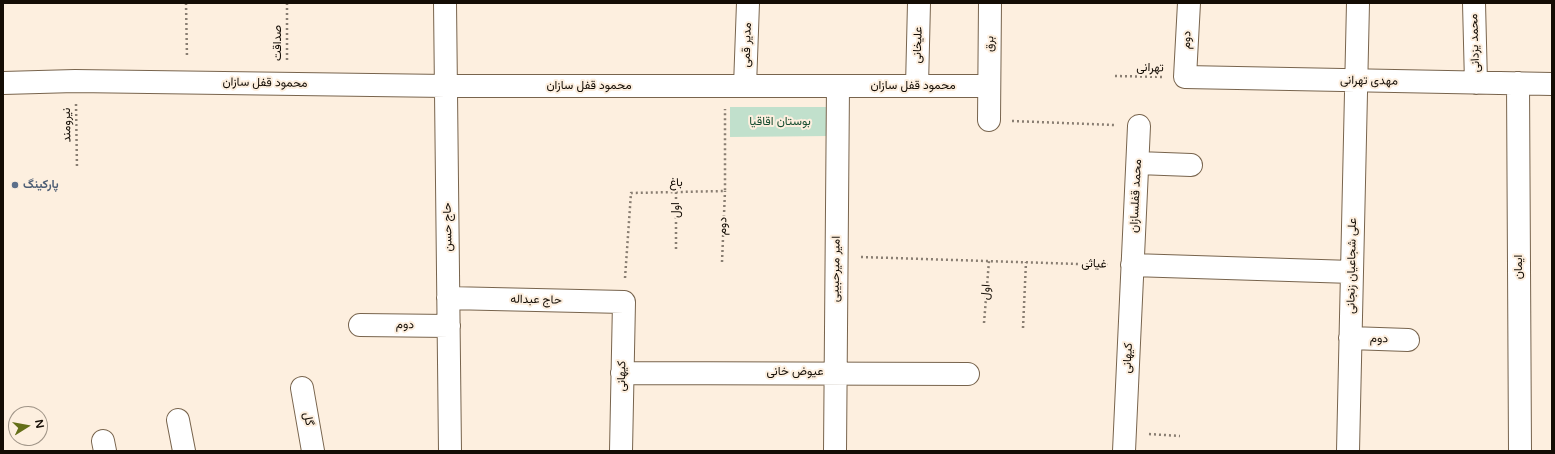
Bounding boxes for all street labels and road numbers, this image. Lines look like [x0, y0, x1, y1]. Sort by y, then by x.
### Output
street label: محمد یزدانی [1467, 13, 1483, 73]
street label: مدیر قمی [739, 22, 755, 68]
street label: صداقت [271, 25, 285, 61]
street label: علیخانی [910, 26, 926, 64]
street label: دوم [1179, 31, 1195, 49]
street label: برق [983, 36, 997, 52]
street label: تهرانی [1136, 61, 1164, 75]
street label: مهدی تهرانی [1340, 73, 1398, 89]
street label: محمود قفل سازان [222, 75, 308, 91]
street label: محمود قفل سازان [546, 79, 632, 93]
street label: محمود قفل سازان [870, 79, 956, 93]
street label: نیرومند [59, 107, 75, 143]
street label: محمد قفلسازان [1127, 159, 1145, 233]
street label: باغ [669, 176, 683, 190]
street label: حاج حسن [440, 202, 456, 252]
street label: اول [669, 202, 683, 218]
street label: دوم [715, 217, 731, 235]
street label: علی شجاعیان زنجانی [1344, 218, 1360, 314]
street label: امیر میرحبیبی [828, 236, 844, 302]
street label: ایمان [1512, 255, 1526, 279]
street label: غیاثی [1081, 256, 1107, 272]
street label: اول [978, 284, 994, 300]
street label: حاج عبداله [510, 292, 562, 308]
street label: دوم [396, 318, 414, 332]
street label: دوم [1370, 331, 1388, 347]
street label: کیهانی [1120, 342, 1136, 374]
street label: کیهانی [615, 361, 629, 391]
street label: عیوض خانی [766, 365, 824, 379]
street label: گل [300, 411, 316, 427]

